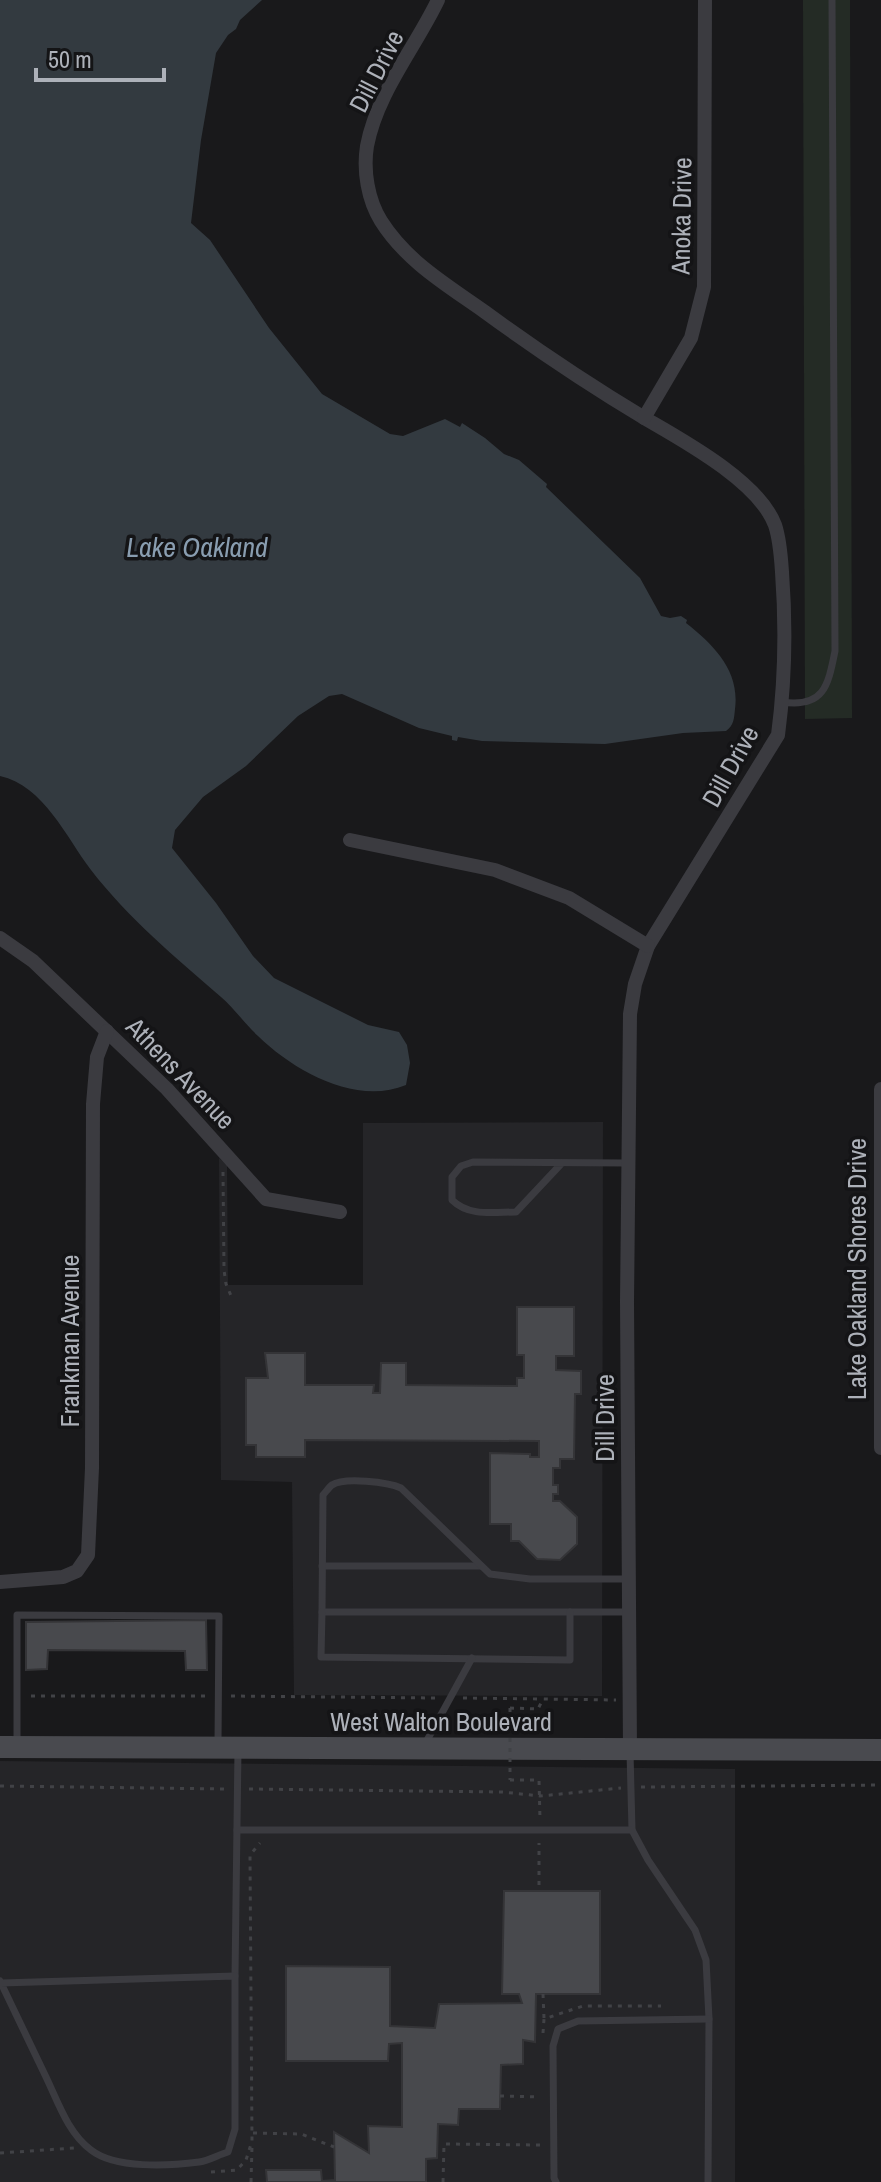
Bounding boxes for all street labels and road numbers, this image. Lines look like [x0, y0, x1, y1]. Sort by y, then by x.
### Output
street label: Dill Drive [341, 24, 411, 118]
street label: Anoka Drive [662, 157, 700, 276]
street label: Dill Drive [693, 719, 767, 813]
street label: Athens Avenue [118, 1009, 243, 1137]
street label: Lake Oakland Shores Drive [839, 1138, 874, 1400]
street label: Frankman Avenue [52, 1255, 87, 1427]
street label: Dill Drive [587, 1374, 622, 1462]
street label: West Walton Boulevard [330, 1704, 552, 1739]

